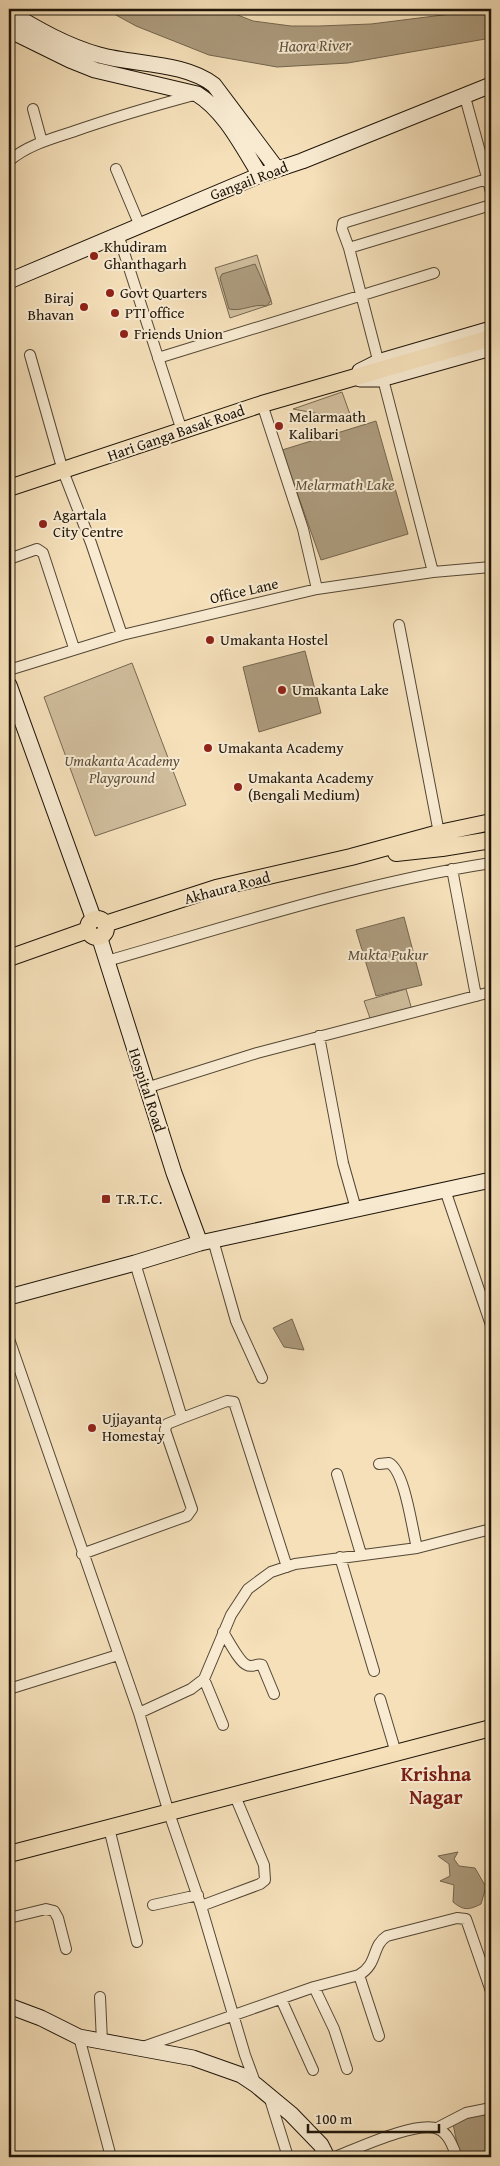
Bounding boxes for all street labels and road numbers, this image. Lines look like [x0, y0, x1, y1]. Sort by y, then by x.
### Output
street label: Gangail Road [207, 156, 291, 205]
street label: Hari Ganga Basak Road [104, 399, 247, 466]
street label: Office Lane [208, 572, 280, 609]
street label: Akhaura Road [182, 866, 272, 909]
street label: Hospital Road [124, 1045, 171, 1135]

